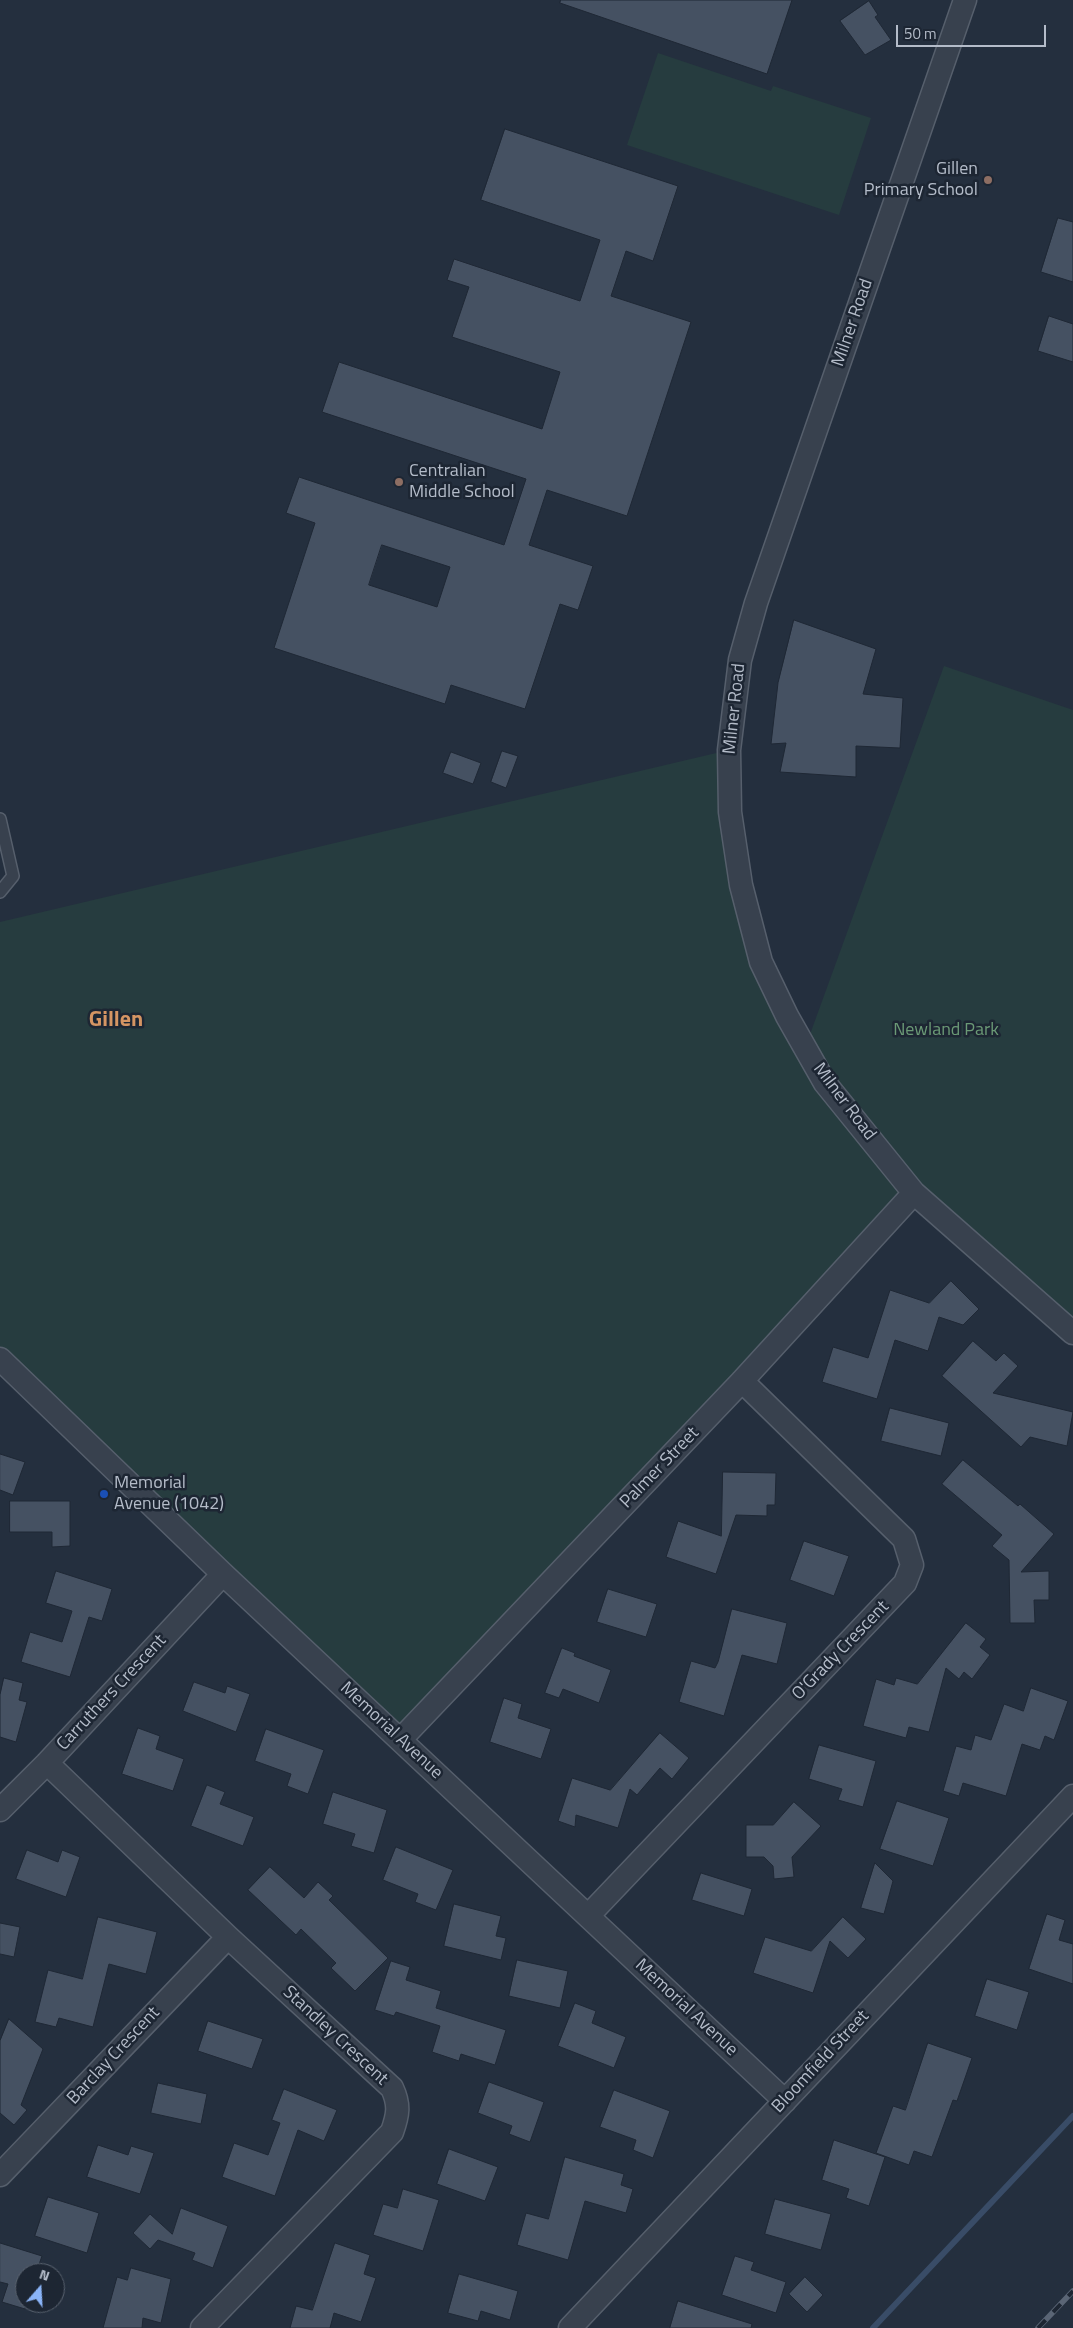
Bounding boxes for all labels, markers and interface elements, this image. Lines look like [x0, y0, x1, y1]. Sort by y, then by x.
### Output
scale bar [898, 15, 1048, 47]
text: 50 m [904, 22, 937, 45]
place label: Gillen Primary School [864, 159, 978, 202]
marker: Gillen Primary School [982, 174, 994, 186]
street label: Milner Road [828, 276, 878, 370]
place label: Centralian Middle School [409, 461, 515, 504]
marker: Centralian Middle School [393, 476, 405, 488]
street label: Milner Road [719, 663, 751, 755]
district label: Gillen [89, 1008, 143, 1034]
park label: Newland Park [893, 1020, 999, 1042]
street label: Milner Road [808, 1059, 880, 1145]
street label: Palmer Street [616, 1423, 704, 1513]
place label: Memorial Avenue (1042) [114, 1473, 224, 1516]
marker: Memorial Avenue (1042) [98, 1488, 110, 1500]
street label: O'Grady Crescent [788, 1597, 894, 1705]
street label: Carruthers Crescent [53, 1631, 171, 1755]
street label: Memorial Avenue [335, 1678, 447, 1784]
street label: Memorial Avenue [630, 1955, 742, 2061]
street label: Standley Crescent [278, 1982, 392, 2090]
street label: Barclay Crescent [63, 2003, 165, 2109]
street label: Bloomfield Street [768, 2006, 874, 2118]
north arrow [15, 2263, 65, 2313]
text: N [37, 2263, 53, 2286]

